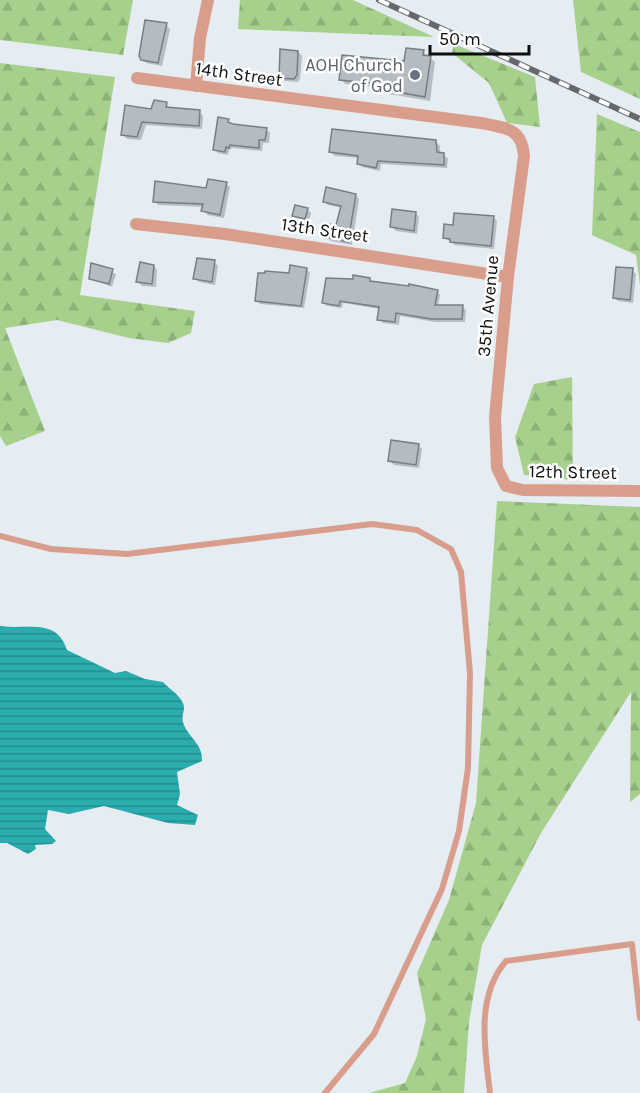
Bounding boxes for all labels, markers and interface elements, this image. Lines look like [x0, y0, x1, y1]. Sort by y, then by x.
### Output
scale bar [430, 18, 529, 56]
text: 50 m [439, 28, 481, 50]
place label: AOH Church of God [305, 54, 403, 97]
street label: 14th Street [194, 57, 284, 91]
marker: AOH Church of God [408, 68, 422, 82]
street label: 13th Street [280, 213, 370, 247]
street label: 35th Avenue [473, 254, 503, 358]
street label: 12th Street [529, 460, 617, 484]

